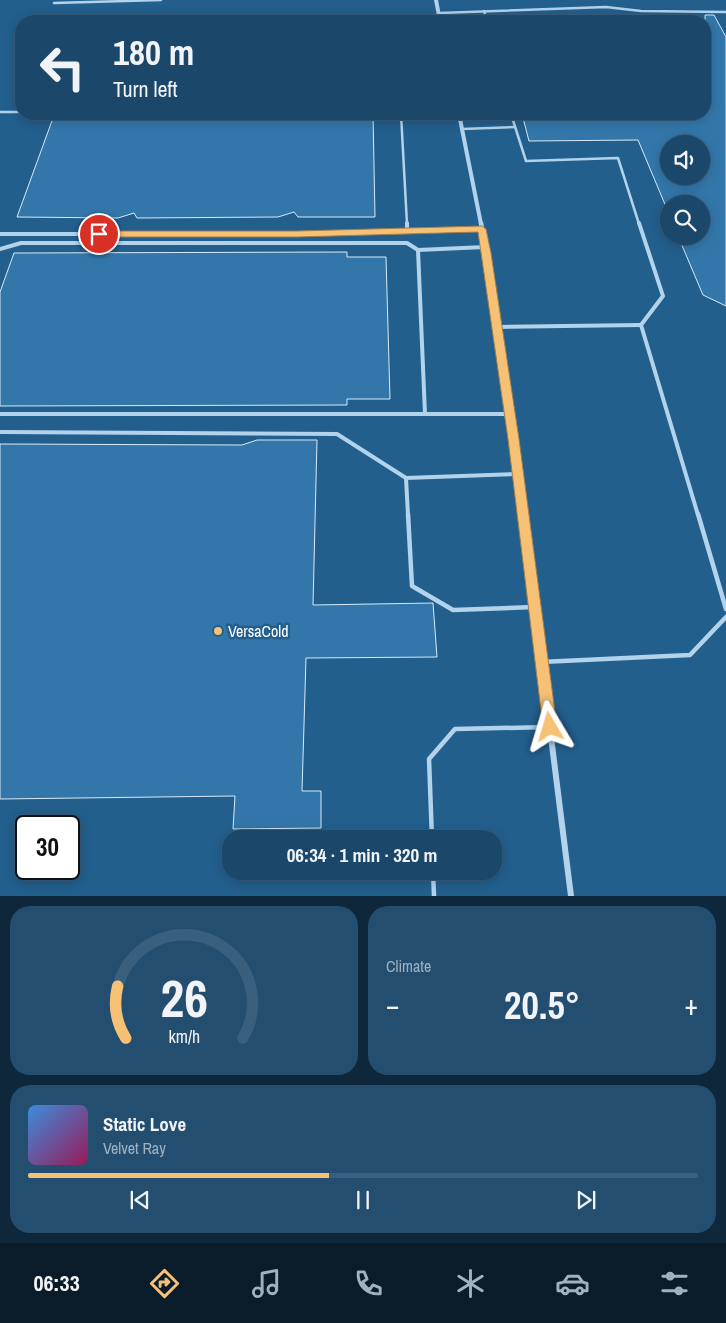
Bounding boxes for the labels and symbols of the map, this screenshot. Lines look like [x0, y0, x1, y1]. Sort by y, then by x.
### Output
pin [78, 213, 120, 255]
place label: VersaCold [228, 620, 289, 642]
marker: VersaCold [212, 625, 224, 637]
position arrow [523, 700, 575, 752]
speed limit sign: 30 [15, 815, 80, 880]

